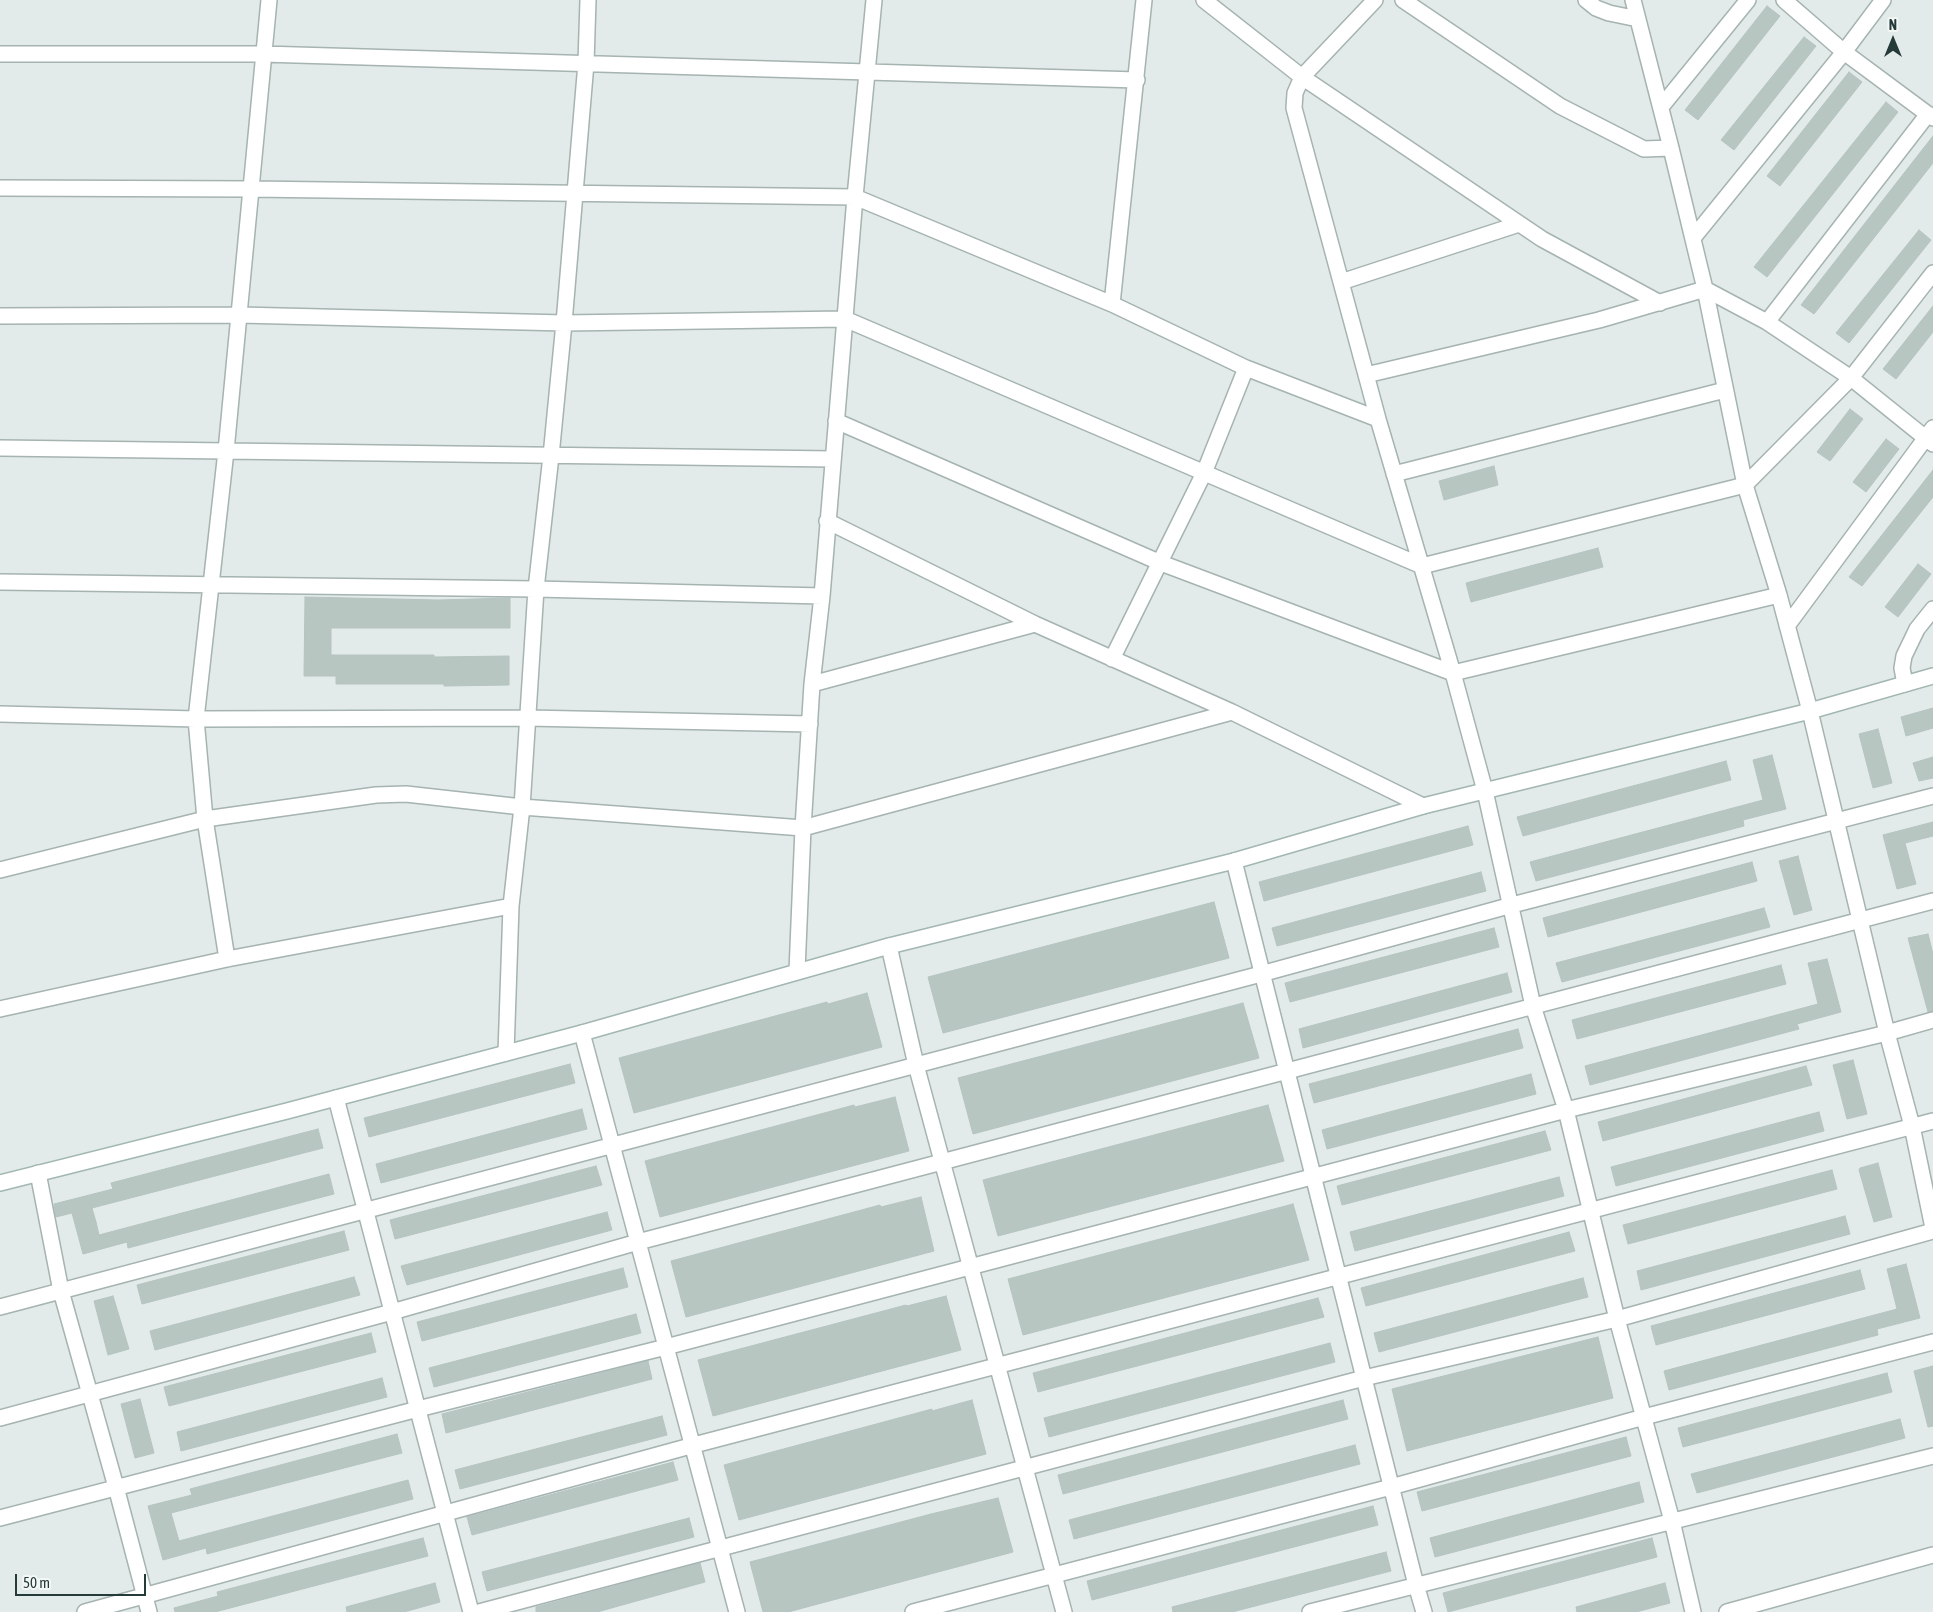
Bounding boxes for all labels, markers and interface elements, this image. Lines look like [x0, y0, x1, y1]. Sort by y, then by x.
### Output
north arrow [1868, 15, 1918, 65]
text: N [1889, 17, 1897, 33]
scale bar [18, 1564, 149, 1596]
text: 50 m [23, 1574, 50, 1591]

